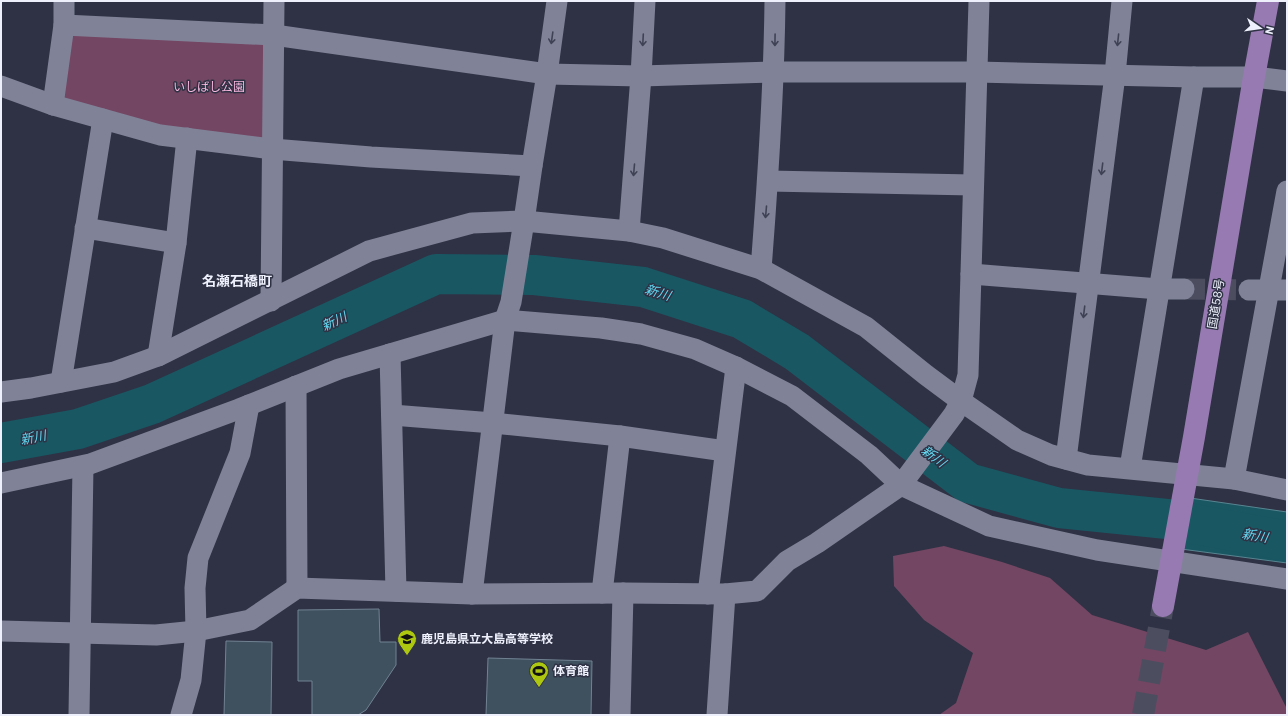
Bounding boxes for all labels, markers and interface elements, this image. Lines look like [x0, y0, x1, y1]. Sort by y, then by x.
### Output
north arrow [1240, 8, 1280, 48]
text: N [1262, 25, 1277, 36]
one-way arrow [548, 31, 556, 44]
one-way arrow [640, 33, 647, 46]
one-way arrow [771, 33, 778, 46]
one-way arrow [1114, 33, 1122, 46]
park label: いしばし公園 [173, 79, 245, 94]
one-way arrow [1099, 162, 1106, 175]
one-way arrow [631, 163, 638, 176]
one-way arrow [762, 205, 769, 218]
district label: 名瀬石橋町 [202, 272, 272, 290]
street label: 国道58号 [1204, 278, 1227, 330]
water label: 新川 [643, 281, 675, 305]
one-way arrow [1080, 305, 1088, 318]
water label: 新川 [319, 307, 351, 335]
water label: 新川 [19, 426, 49, 448]
water label: 新川 [918, 442, 951, 472]
water label: 新川 [1241, 525, 1271, 546]
school or university icon: 鹿児島県立大島高等学校 [396, 628, 418, 656]
place label: 鹿児島県立大島高等学校 [421, 631, 553, 646]
sports icon: 体育館 [528, 660, 550, 688]
place label: 体育館 [553, 663, 589, 678]

